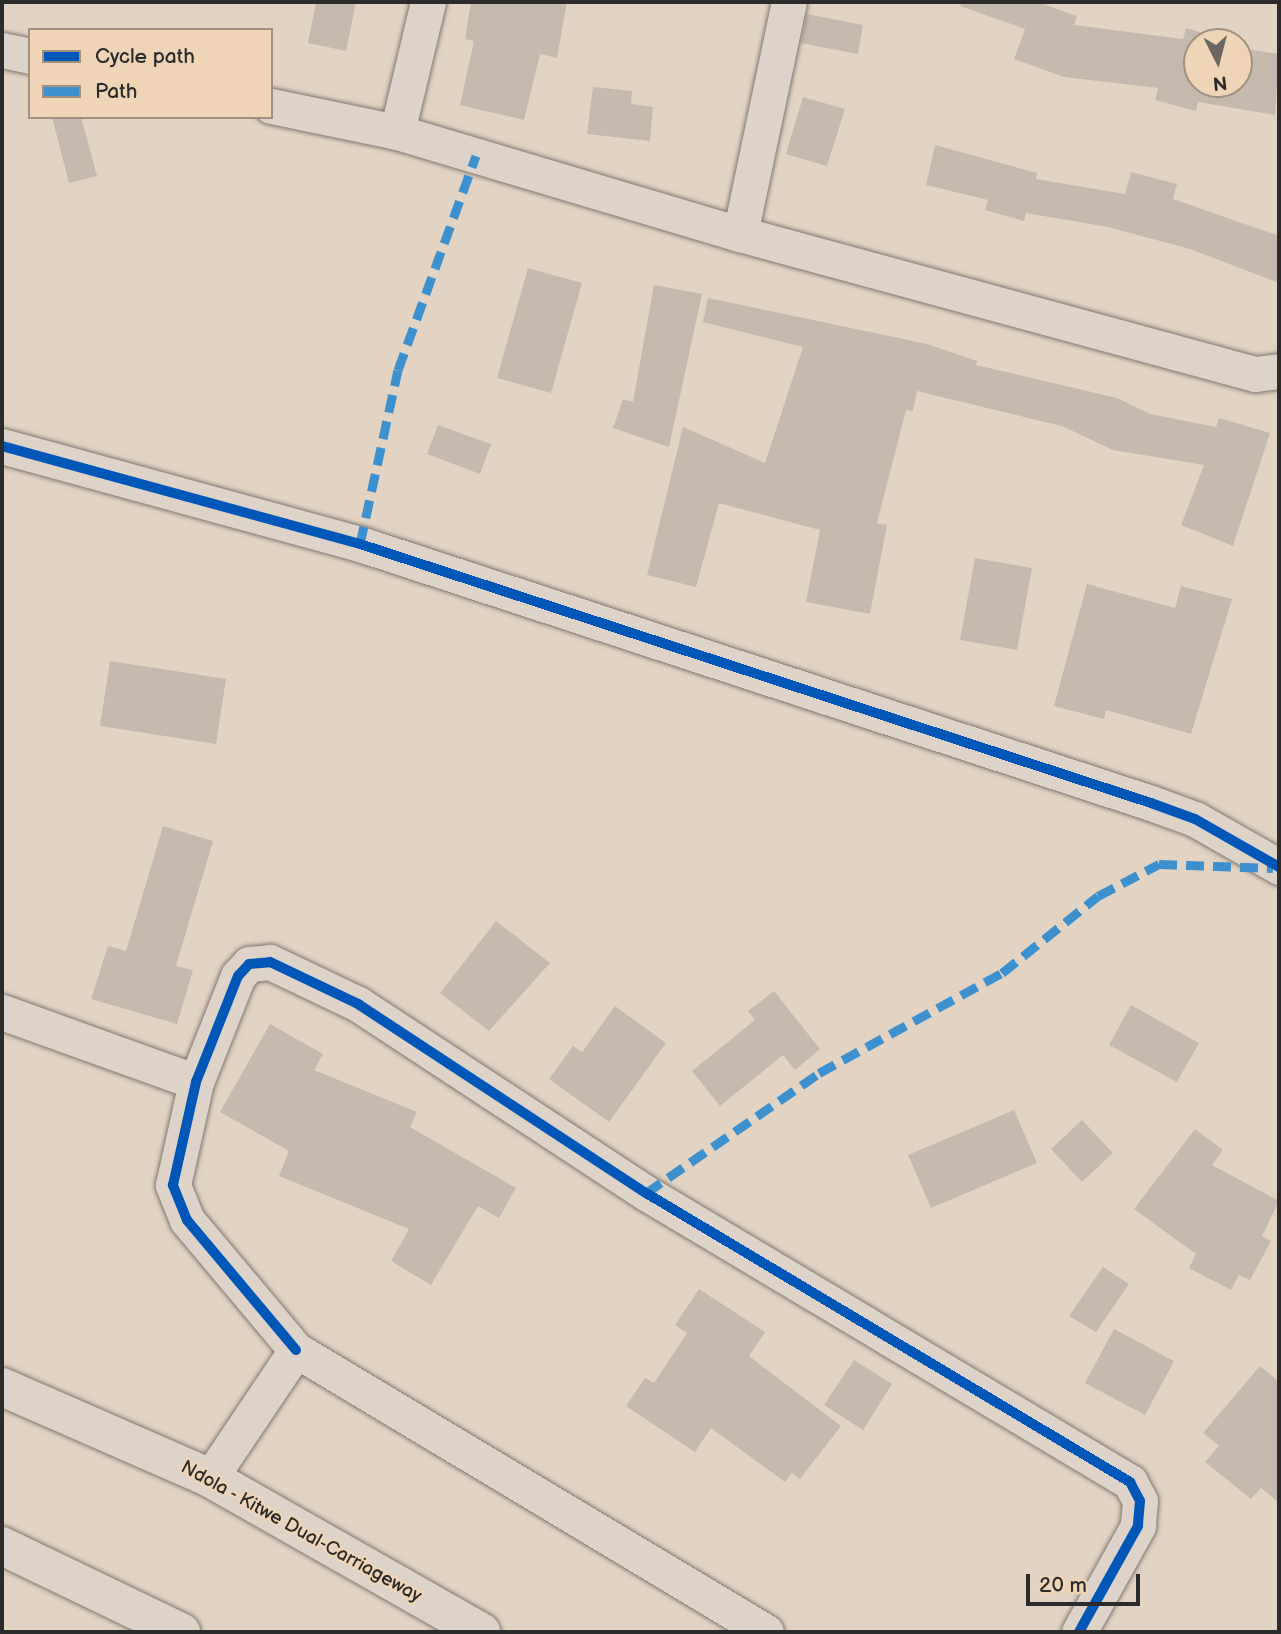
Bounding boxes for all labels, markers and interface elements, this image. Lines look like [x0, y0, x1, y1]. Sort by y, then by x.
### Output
legend [28, 28, 273, 119]
north arrow [1183, 28, 1253, 98]
text: Cycle path [95, 44, 195, 69]
text: N [1212, 70, 1228, 95]
text: Path [95, 79, 137, 104]
street label: Ndola - Kitwe Dual-Carriageway [176, 1456, 426, 1608]
scale bar [1029, 1560, 1143, 1604]
text: 20 m [1039, 1573, 1087, 1598]

